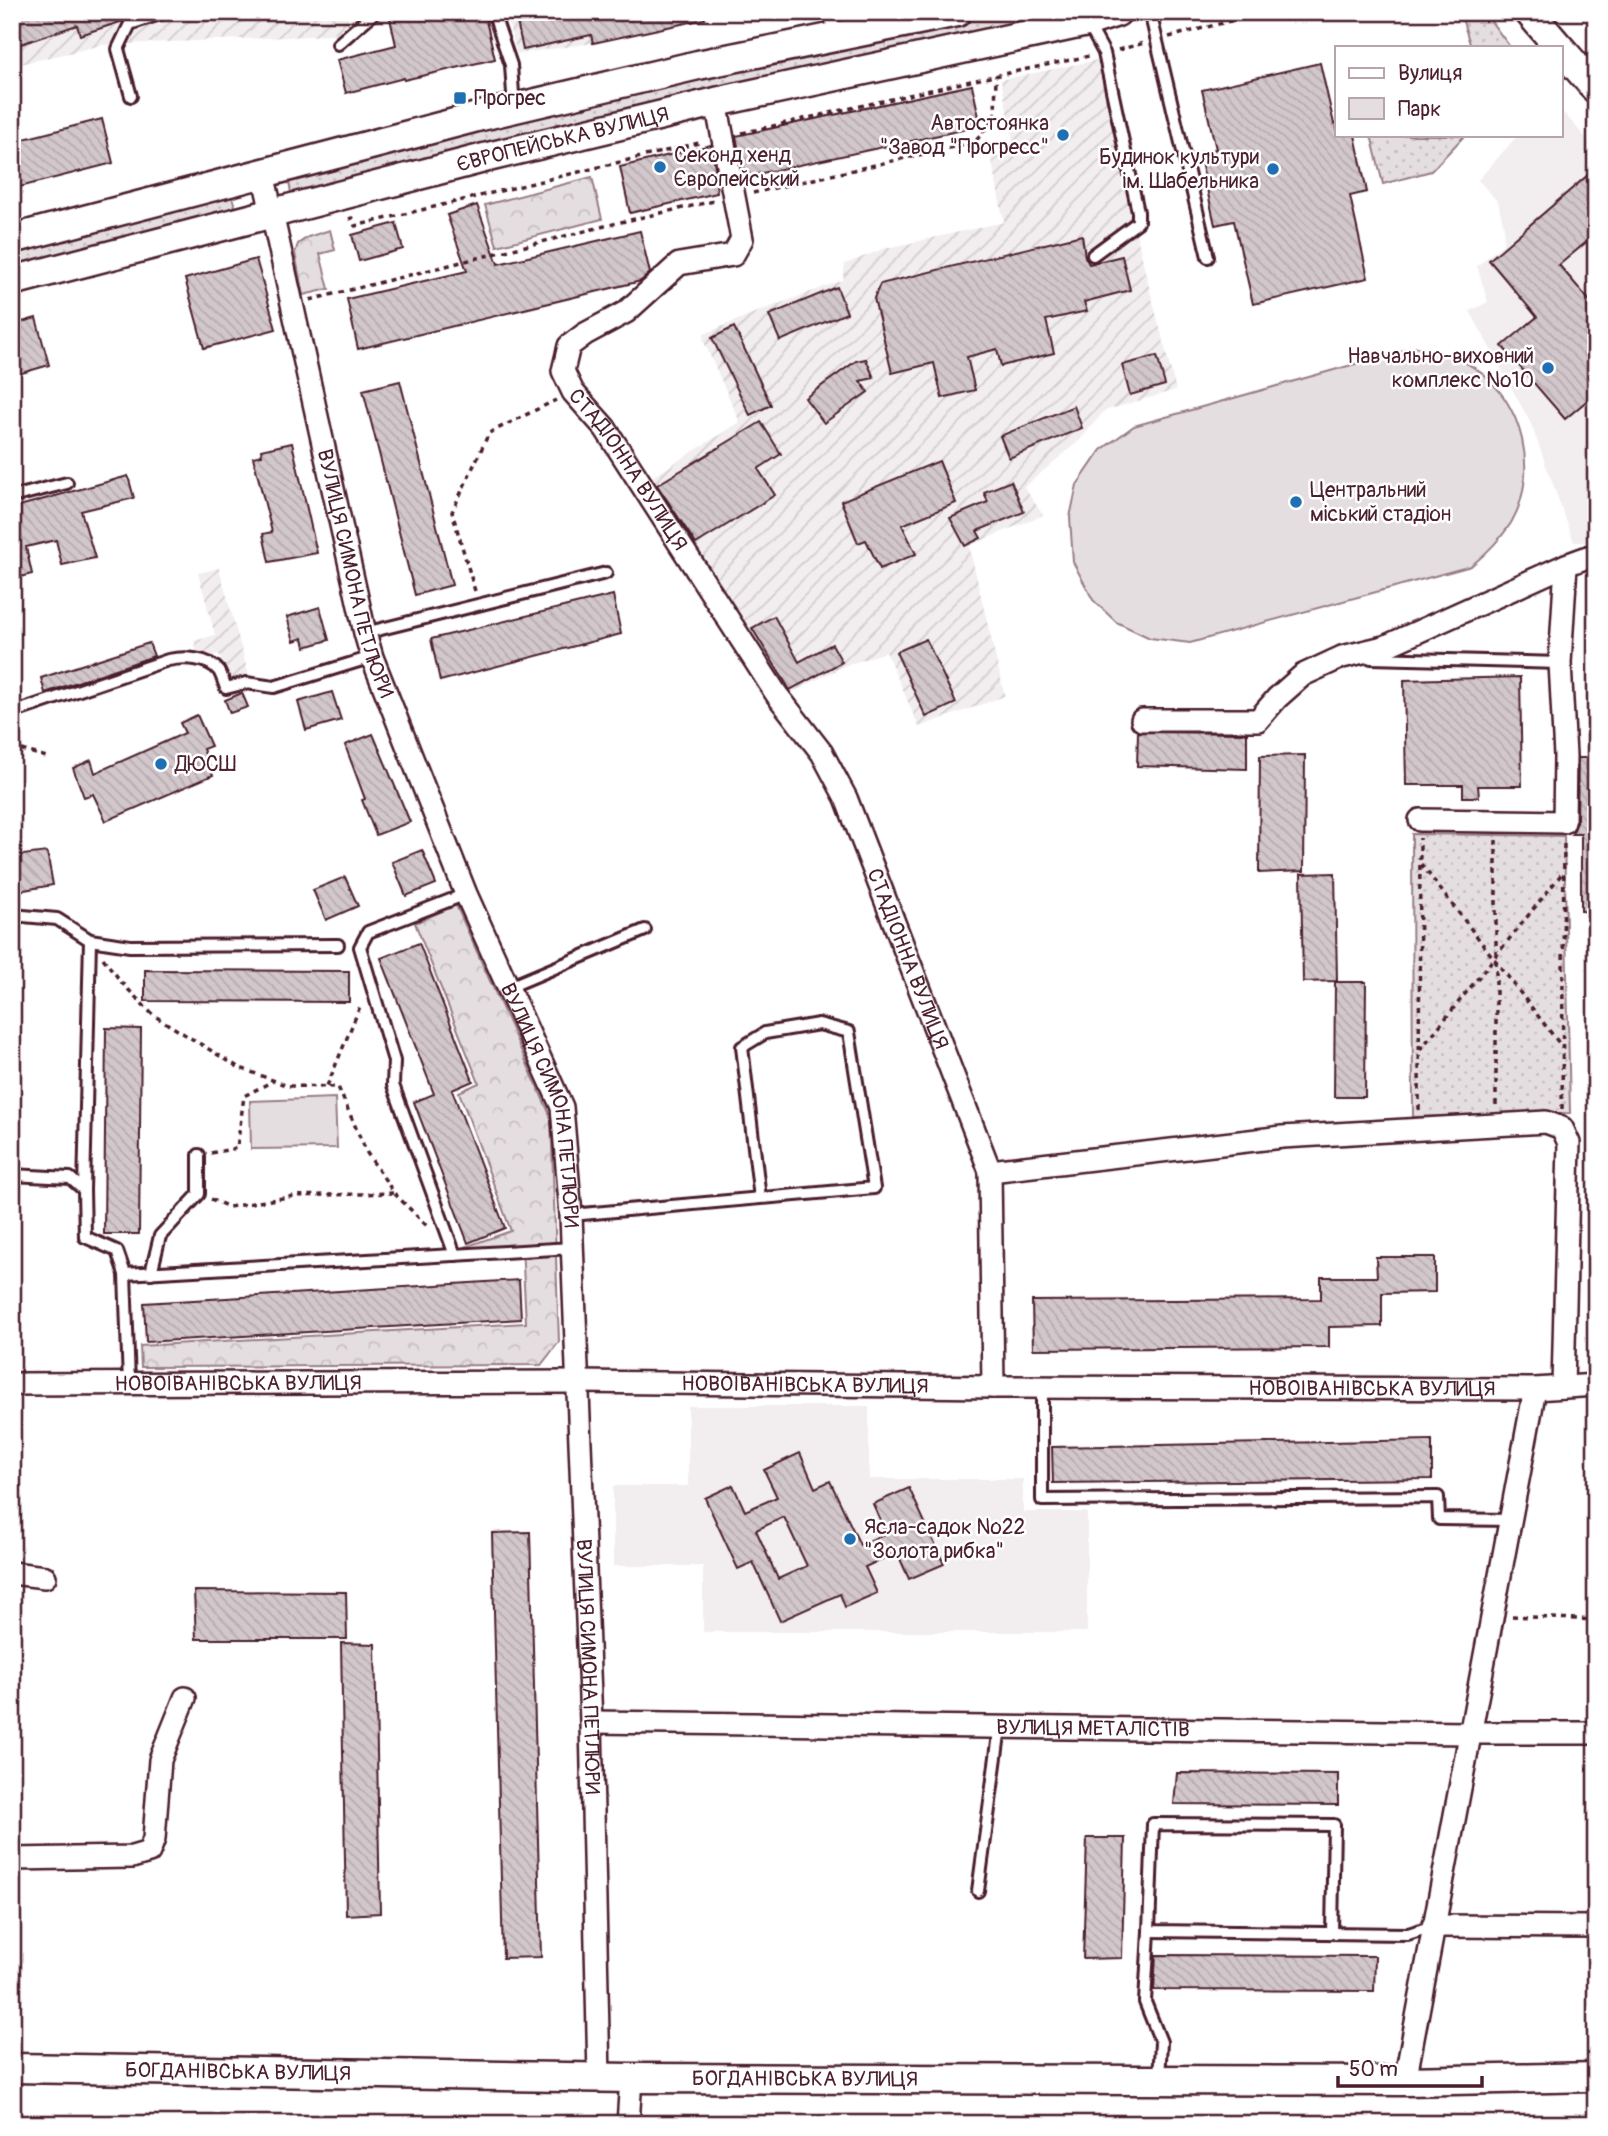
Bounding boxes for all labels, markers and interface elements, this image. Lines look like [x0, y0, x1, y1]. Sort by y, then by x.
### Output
legend [1335, 46, 1562, 136]
text: Вулиця [1398, 60, 1462, 87]
place label: Прогрес [474, 85, 546, 112]
marker: Прогрес [452, 90, 468, 106]
text: Парк [1398, 96, 1441, 123]
street label: ЄВРОПЕЙСЬКА ВУЛИЦЯ [454, 101, 672, 178]
place label: Автостоянка "Завод "Прогресс" [880, 110, 1049, 161]
marker: Автостоянка "Завод "Прогресс" [1055, 127, 1071, 143]
place label: Секонд хенд Європейський [674, 142, 800, 193]
place label: Будинок культури ім. Шабельника [1099, 144, 1259, 195]
marker: Секонд хенд Європейський [652, 159, 668, 175]
marker: Будинок культури ім. Шабельника [1265, 161, 1281, 177]
place label: Навчально-виховний комплекс №10 [1347, 343, 1534, 394]
marker: Навчально-виховний комплекс №10 [1540, 360, 1556, 376]
street label: СТАДІОННА ВУЛИЦЯ [562, 383, 693, 556]
street label: ВУЛИЦЯ СИМОНА ПЕТЛЮРИ [311, 447, 400, 702]
place label: Центральний міський стадіон [1310, 477, 1451, 528]
marker: Центральний міський стадіон [1288, 494, 1304, 510]
place label: ДЮСШ [174, 751, 236, 778]
marker: ДЮСШ [153, 756, 169, 772]
street label: СТАДІОННА ВУЛИЦЯ [860, 865, 955, 1053]
street label: ВУЛИЦЯ СИМОНА ПЕТЛЮРИ [494, 979, 584, 1228]
street label: НОВОІВАНІВСЬКА ВУЛИЦЯ [114, 1370, 362, 1398]
street label: НОВОІВАНІВСЬКА ВУЛИЦЯ [681, 1370, 929, 1400]
street label: НОВОІВАНІВСЬКА ВУЛИЦЯ [1248, 1375, 1496, 1403]
place label: Ясла-садок №22 "Золота рибка" [864, 1514, 1025, 1565]
marker: Ясла-садок №22 "Золота рибка" [842, 1531, 858, 1547]
street label: ВУЛИЦЯ СИМОНА ПЕТЛЮРИ [570, 1538, 606, 1795]
street label: ВУЛИЦЯ МЕТАЛІСТІВ [996, 1714, 1190, 1744]
scale bar [1338, 2045, 1482, 2089]
text: 50 m [1349, 2056, 1398, 2083]
street label: БОГДАНІВСЬКА ВУЛИЦЯ [125, 2057, 351, 2087]
street label: БОГДАНІВСЬКА ВУЛИЦЯ [692, 2065, 918, 2093]

